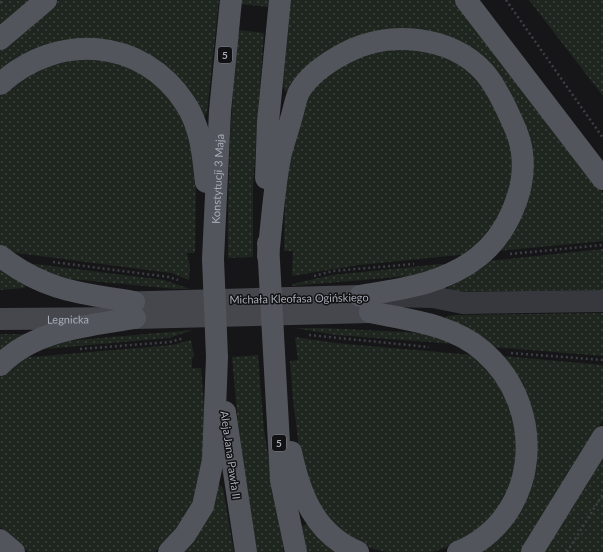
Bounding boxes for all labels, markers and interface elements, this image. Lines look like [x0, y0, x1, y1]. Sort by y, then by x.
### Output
road number: 5 [218, 47, 232, 63]
street label: Konstytucji 3 Maja [208, 134, 225, 224]
street label: Michała Kleofasa Ogińskiego [229, 290, 369, 306]
street label: Legnicka [47, 312, 89, 325]
street label: Aleja Jana Pawła II [218, 410, 244, 500]
road number: 5 [272, 435, 286, 451]

